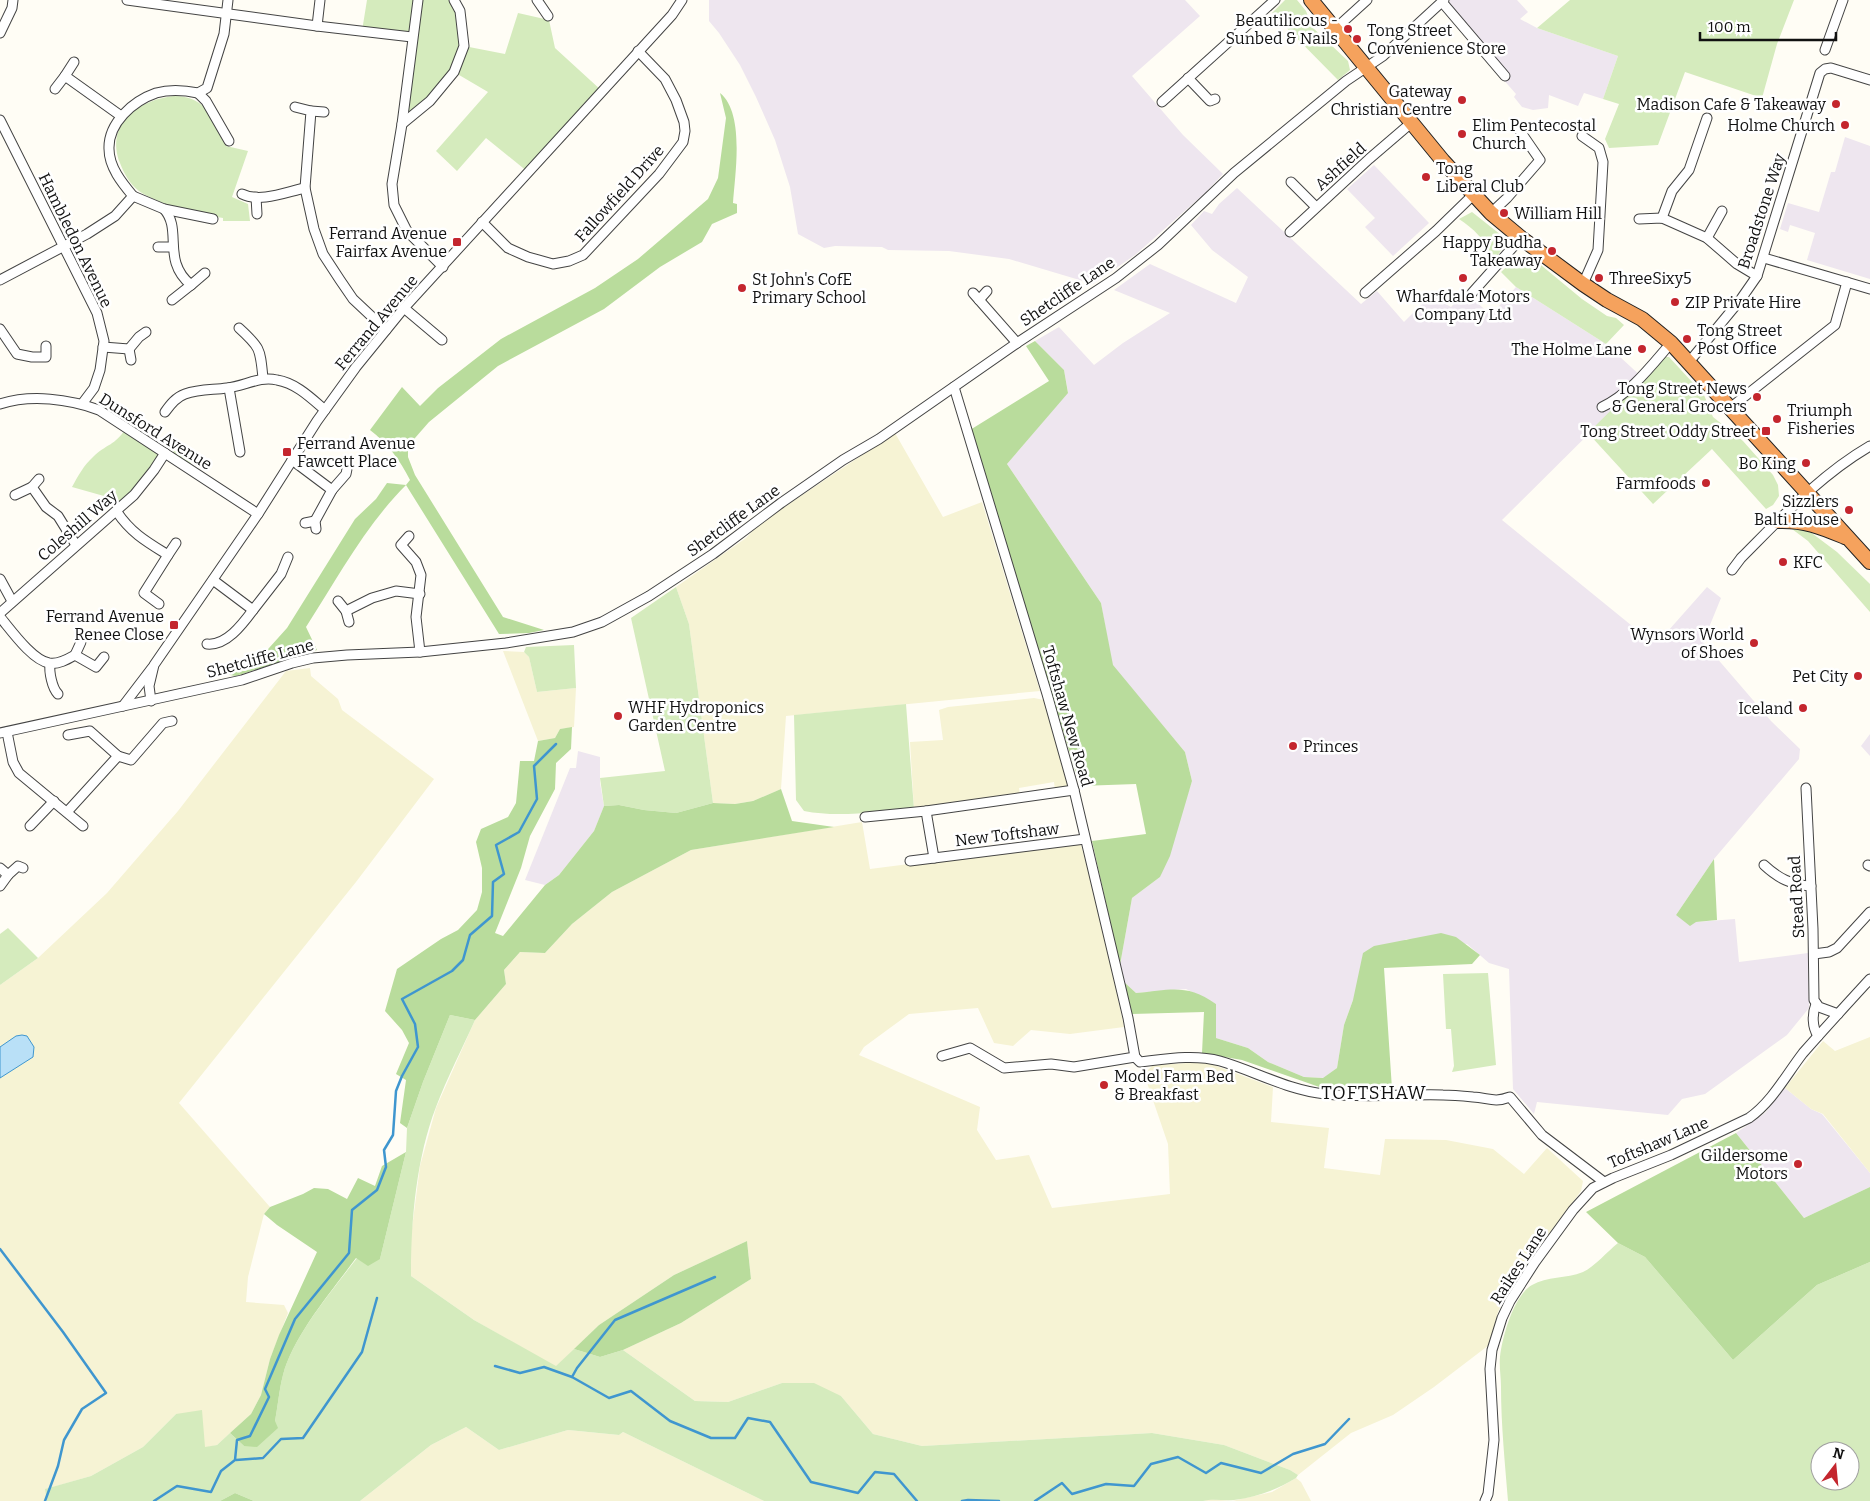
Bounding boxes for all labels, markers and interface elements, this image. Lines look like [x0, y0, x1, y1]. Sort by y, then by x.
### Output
scale bar [1700, 10, 1836, 42]
place label: Beautilicous - Sunbed & Nails [1225, 11, 1338, 48]
text: 100 m [1708, 18, 1751, 36]
place label: Tong Street Convenience Store [1367, 21, 1506, 58]
marker: Beautilicous - Sunbed & Nails [1342, 23, 1354, 35]
marker: Tong Street Convenience Store [1351, 33, 1363, 45]
place label: Gateway Christian Centre [1330, 82, 1453, 119]
marker: Gateway Christian Centre [1456, 94, 1468, 106]
place label: Madison Cafe & Takeaway [1636, 95, 1827, 114]
marker: Madison Cafe & Takeaway [1830, 98, 1842, 110]
place label: Elim Pentecostal Church [1472, 116, 1596, 153]
place label: Holme Church [1727, 116, 1835, 135]
marker: Holme Church [1839, 119, 1851, 131]
marker: Elim Pentecostal Church [1456, 128, 1468, 140]
street label: Ashfield [1311, 138, 1370, 194]
street label: Fallowfield Drive [571, 141, 668, 246]
street label: Broadstone Way [1734, 150, 1789, 271]
place label: Tong Liberal Club [1436, 159, 1524, 196]
street label: Hambledon Avenue [35, 170, 116, 311]
marker: Tong Liberal Club [1420, 171, 1432, 183]
place label: William Hill [1514, 204, 1603, 223]
marker: William Hill [1498, 207, 1510, 219]
place label: Ferrand Avenue Fairfax Avenue [329, 224, 447, 261]
place label: Happy Budha Takeaway [1442, 233, 1543, 270]
marker: Ferrand Avenue Fairfax Avenue [451, 236, 463, 248]
marker: Happy Budha Takeaway [1546, 245, 1558, 257]
street label: Shetcliffe Lane [1016, 253, 1118, 330]
place label: ThreeSixy5 [1609, 269, 1692, 288]
place label: St John's CofE Primary School [752, 270, 867, 307]
street label: Ferrand Avenue [331, 271, 422, 374]
marker: Wharfdale Motors Company Ltd [1457, 272, 1469, 284]
marker: ThreeSixy5 [1593, 272, 1605, 284]
marker: St John's CofE Primary School [736, 282, 748, 294]
place label: Wharfdale Motors Company Ltd [1396, 287, 1530, 324]
place label: ZIP Private Hire [1685, 293, 1801, 312]
marker: ZIP Private Hire [1669, 296, 1681, 308]
place label: Tong Street Post Office [1697, 321, 1782, 358]
marker: Tong Street Post Office [1681, 333, 1693, 345]
place label: The Holme Lane [1511, 340, 1632, 359]
marker: The Holme Lane [1636, 343, 1648, 355]
place label: Tong Street News & General Grocers [1611, 379, 1747, 416]
street label: Dunsford Avenue [96, 389, 216, 474]
marker: Tong Street News & General Grocers [1751, 391, 1763, 403]
place label: Triumph Fisheries [1787, 401, 1855, 438]
marker: Triumph Fisheries [1771, 413, 1783, 425]
place label: Tong Street Oddy Street [1580, 422, 1756, 441]
marker: Tong Street Oddy Street [1760, 425, 1772, 437]
place label: Ferrand Avenue Fawcett Place [297, 434, 415, 471]
marker: Ferrand Avenue Fawcett Place [281, 446, 293, 458]
place label: Bo King [1739, 454, 1796, 473]
marker: Bo King [1800, 457, 1812, 469]
place label: Farmfoods [1616, 474, 1696, 493]
marker: Farmfoods [1700, 477, 1712, 489]
street label: Shetcliffe Lane [683, 480, 783, 560]
street label: Coleshill Way [34, 485, 121, 565]
place label: Sizzlers Balti House [1754, 492, 1839, 529]
marker: Sizzlers Balti House [1843, 504, 1855, 516]
place label: KFC [1793, 553, 1823, 572]
marker: KFC [1777, 556, 1789, 568]
place label: Ferrand Avenue Renee Close [46, 607, 164, 644]
marker: Ferrand Avenue Renee Close [168, 619, 180, 631]
place label: Wynsors World of Shoes [1630, 625, 1745, 662]
street label: Shetcliffe Lane [204, 635, 316, 682]
marker: Wynsors World of Shoes [1748, 637, 1760, 649]
street label: Toftshaw New Road [1038, 644, 1097, 789]
place label: Pet City [1792, 667, 1849, 686]
marker: Pet City [1852, 670, 1864, 682]
place label: WHF Hydroponics Garden Centre [628, 698, 764, 735]
place label: Iceland [1738, 699, 1794, 718]
marker: Iceland [1797, 702, 1809, 714]
marker: WHF Hydroponics Garden Centre [612, 710, 624, 722]
place label: Princes [1303, 737, 1358, 756]
marker: Princes [1287, 740, 1299, 752]
street label: New Toftshaw [954, 819, 1060, 850]
street label: Stead Road [1785, 855, 1808, 939]
place label: Model Farm Bed & Breakfast [1114, 1067, 1235, 1104]
marker: Model Farm Bed & Breakfast [1098, 1079, 1110, 1091]
district label: TOFTSHAW [1321, 1082, 1427, 1104]
street label: Toftshaw Lane [1605, 1113, 1711, 1172]
place label: Gildersome Motors [1701, 1146, 1788, 1183]
marker: Gildersome Motors [1792, 1158, 1804, 1170]
street label: Raikes Lane [1486, 1223, 1550, 1307]
north arrow [1810, 1441, 1860, 1491]
text: N [1831, 1444, 1846, 1464]

